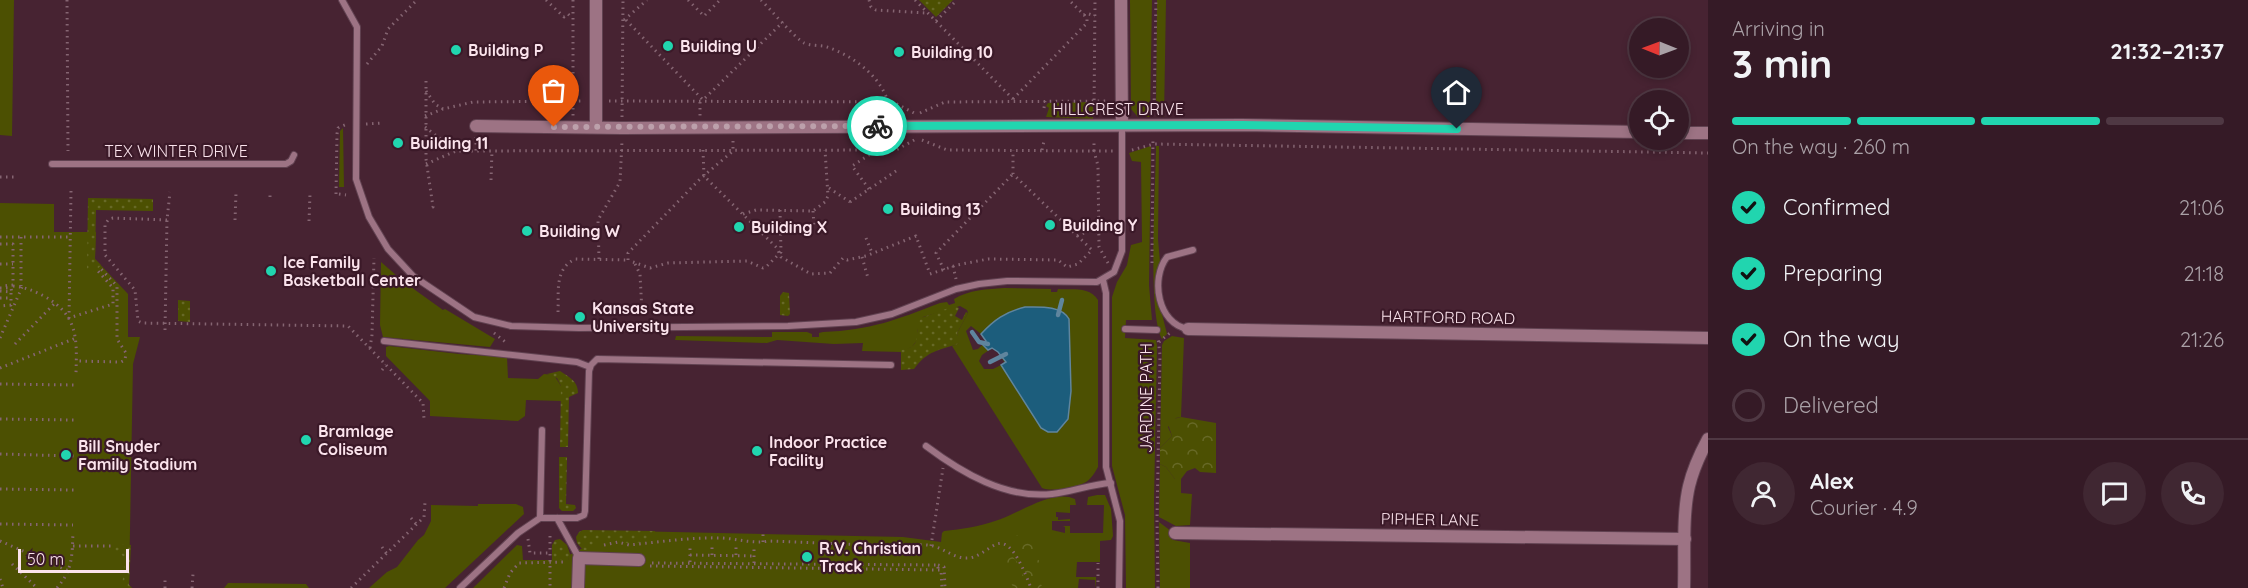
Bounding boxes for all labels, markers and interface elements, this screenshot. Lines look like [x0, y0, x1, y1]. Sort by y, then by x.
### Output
text: Arriving in [1732, 16, 1825, 41]
north arrow [1629, 18, 1689, 78]
map controls [1629, 18, 1689, 150]
place label: Building U [680, 36, 757, 56]
text: 21:32–21:37 [2110, 37, 2224, 65]
marker: Building U [661, 39, 675, 53]
text: 3 min [1732, 39, 1832, 88]
place label: Building P [468, 40, 544, 60]
place label: Building 10 [911, 42, 993, 62]
marker: Building P [449, 43, 463, 57]
marker: Building 10 [892, 45, 906, 59]
pin [528, 65, 579, 127]
pin [1431, 67, 1482, 129]
icon: bag [537, 74, 570, 107]
icon: home [1440, 76, 1473, 109]
button: locate [1629, 90, 1689, 150]
courier [847, 96, 907, 156]
street label: HILLCREST DRIVE [1052, 99, 1184, 119]
icon: bike [861, 110, 894, 143]
place label: Building 11 [410, 133, 488, 153]
text: On the way · 260 m [1732, 134, 1910, 159]
marker: Building 11 [391, 136, 405, 150]
street label: TEX WINTER DRIVE [104, 141, 248, 161]
icon: check [1732, 191, 1765, 224]
text: Confirmed [1783, 193, 1890, 221]
text: 21:06 [2179, 195, 2224, 220]
place label: Building 13 [900, 199, 981, 219]
marker: Building 13 [881, 202, 895, 216]
place label: Building Y [1062, 215, 1138, 235]
place label: Building X [751, 217, 827, 237]
marker: Building Y [1043, 218, 1057, 232]
marker: Building X [732, 220, 746, 234]
place label: Building W [539, 221, 620, 241]
marker: Building W [520, 224, 534, 238]
place label: Ice Family Basketball Center [283, 252, 421, 290]
icon: check [1732, 257, 1765, 290]
text: Preparing [1783, 259, 1883, 287]
text: 21:18 [2184, 261, 2224, 286]
marker: Ice Family Basketball Center [264, 264, 278, 278]
place label: Kansas State University [592, 298, 694, 336]
street label: HARTFORD ROAD [1381, 306, 1515, 328]
marker: Kansas State University [573, 310, 587, 324]
icon: check [1732, 323, 1765, 356]
text: On the way [1783, 325, 1899, 353]
text: 21:26 [2180, 327, 2224, 352]
street label: JARDINE PATH [1136, 343, 1156, 453]
text: Delivered [1783, 391, 1879, 419]
place label: Bramlage Coliseum [318, 421, 394, 459]
place label: Indoor Practice Facility [769, 432, 887, 470]
marker: Bramlage Coliseum [299, 433, 313, 447]
place label: Bill Snyder Family Stadium [78, 436, 197, 474]
marker: Indoor Practice Facility [750, 444, 764, 458]
marker: Bill Snyder Family Stadium [59, 448, 73, 462]
button: person [1732, 462, 1795, 525]
button: chat [2083, 462, 2146, 525]
button: phone [2161, 462, 2224, 525]
text: Alex [1810, 467, 1853, 495]
text: Courier · 4.9 [1810, 495, 1918, 520]
street label: PIPHER LANE [1381, 508, 1479, 530]
place label: R.V. Christian Track [819, 538, 921, 576]
scale bar [18, 546, 129, 574]
text: 50 m [27, 549, 64, 569]
marker: R.V. Christian Track [800, 550, 814, 564]

